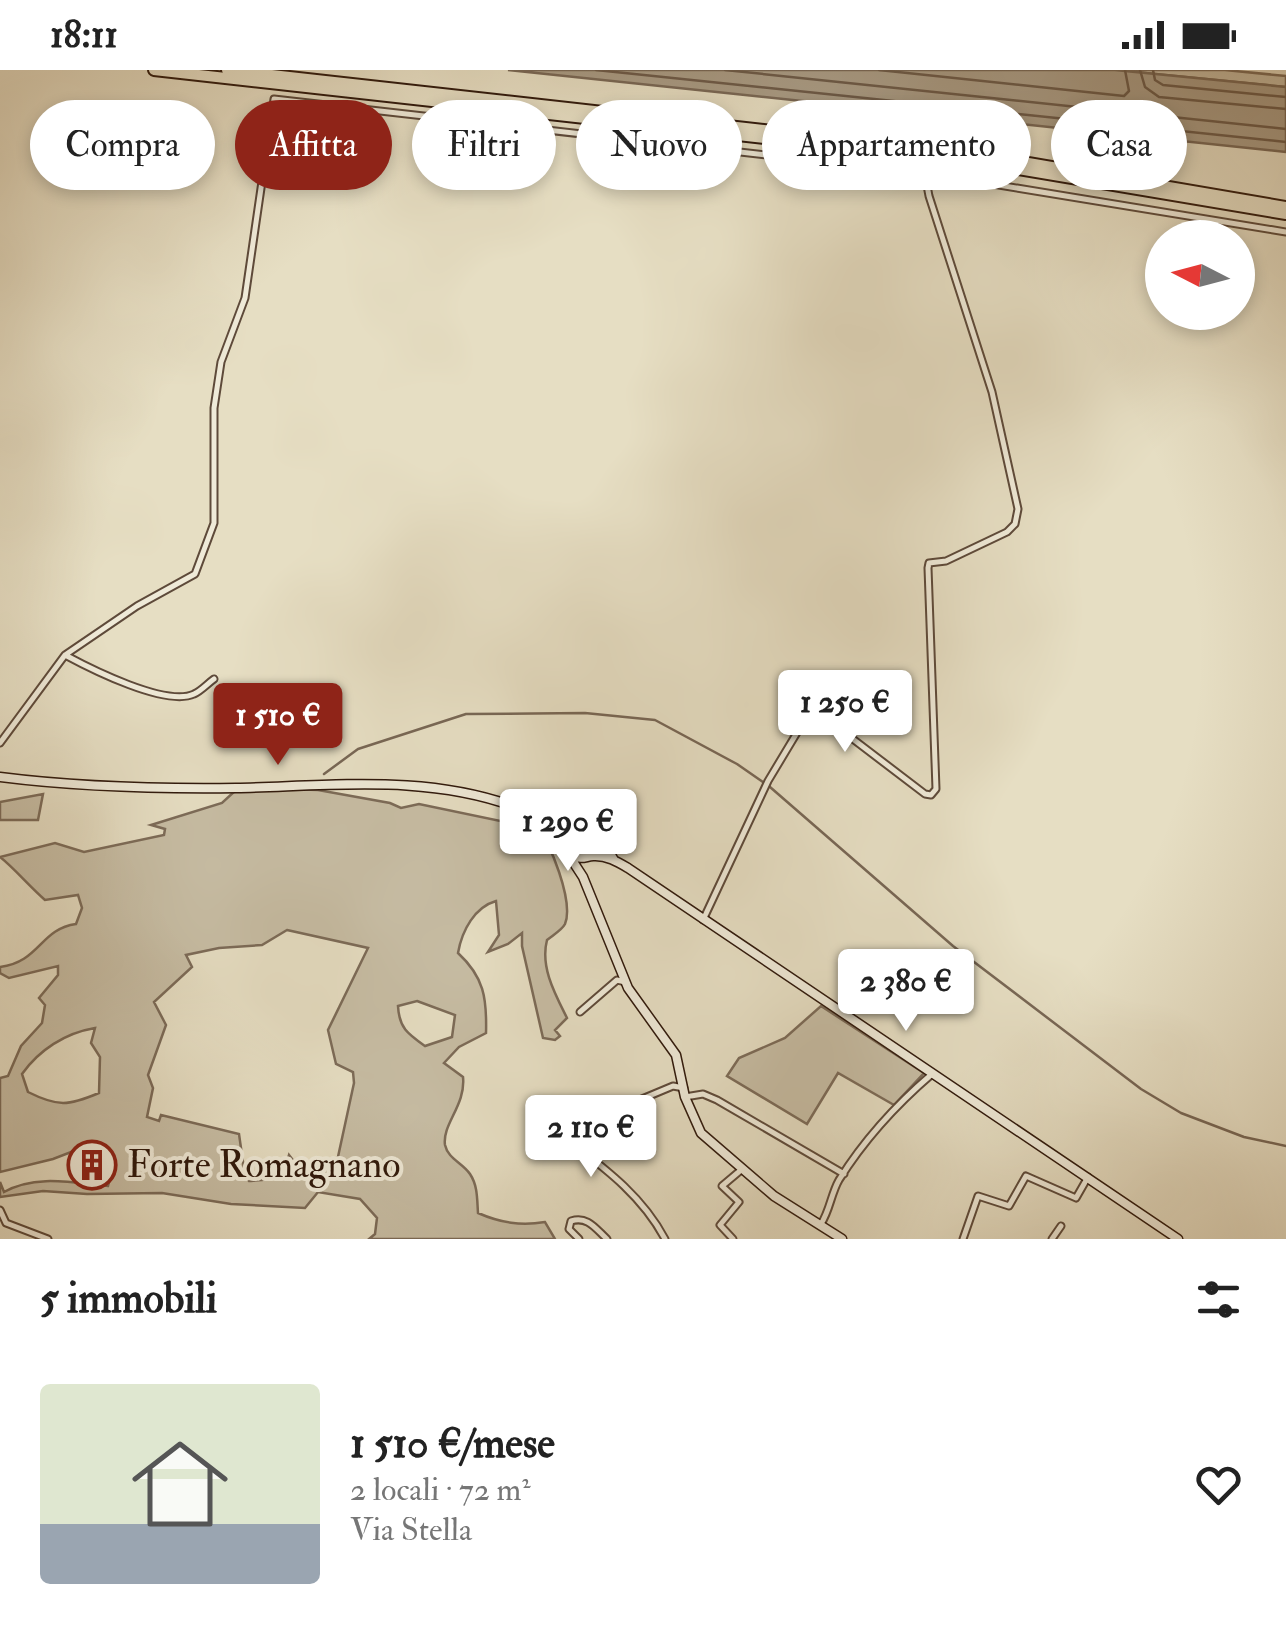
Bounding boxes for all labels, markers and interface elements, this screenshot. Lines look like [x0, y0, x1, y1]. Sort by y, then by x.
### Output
text: 18:11 [50, 11, 118, 59]
chip: Compra [30, 100, 215, 190]
chip: Affitta [235, 100, 392, 190]
chip: Filtri [412, 100, 556, 190]
chip: Nuovo [576, 100, 742, 190]
chip: Appartamento [762, 100, 1031, 190]
chip: Casa [1051, 100, 1187, 190]
north arrow [1145, 220, 1255, 330]
map controls [1145, 220, 1255, 330]
pin: 1 250 € [753, 670, 937, 755]
text: 1 250 € [800, 682, 890, 722]
pin: 1 510 € [186, 683, 370, 768]
text: 1 510 € [235, 695, 321, 735]
pin: 1 290 € [476, 789, 660, 874]
text: 1 290 € [522, 801, 614, 841]
pin: 2 380 € [814, 949, 998, 1034]
text: 2 380 € [860, 961, 952, 1001]
pin: 2 110 € [499, 1095, 683, 1180]
text: 2 110 € [547, 1107, 635, 1147]
building icon: Forte Romagnano [66, 1139, 118, 1191]
place label: Forte Romagnano [127, 1141, 400, 1189]
icon: filters [1191, 1272, 1246, 1327]
text: 5 immobili [40, 1273, 217, 1325]
text: 1 510 €/mese [350, 1418, 555, 1470]
icon: home [120, 1424, 240, 1544]
icon: heart [1191, 1457, 1246, 1512]
text: 2 locali · 72 m² [350, 1470, 530, 1510]
text: Via Stella [350, 1510, 472, 1550]

